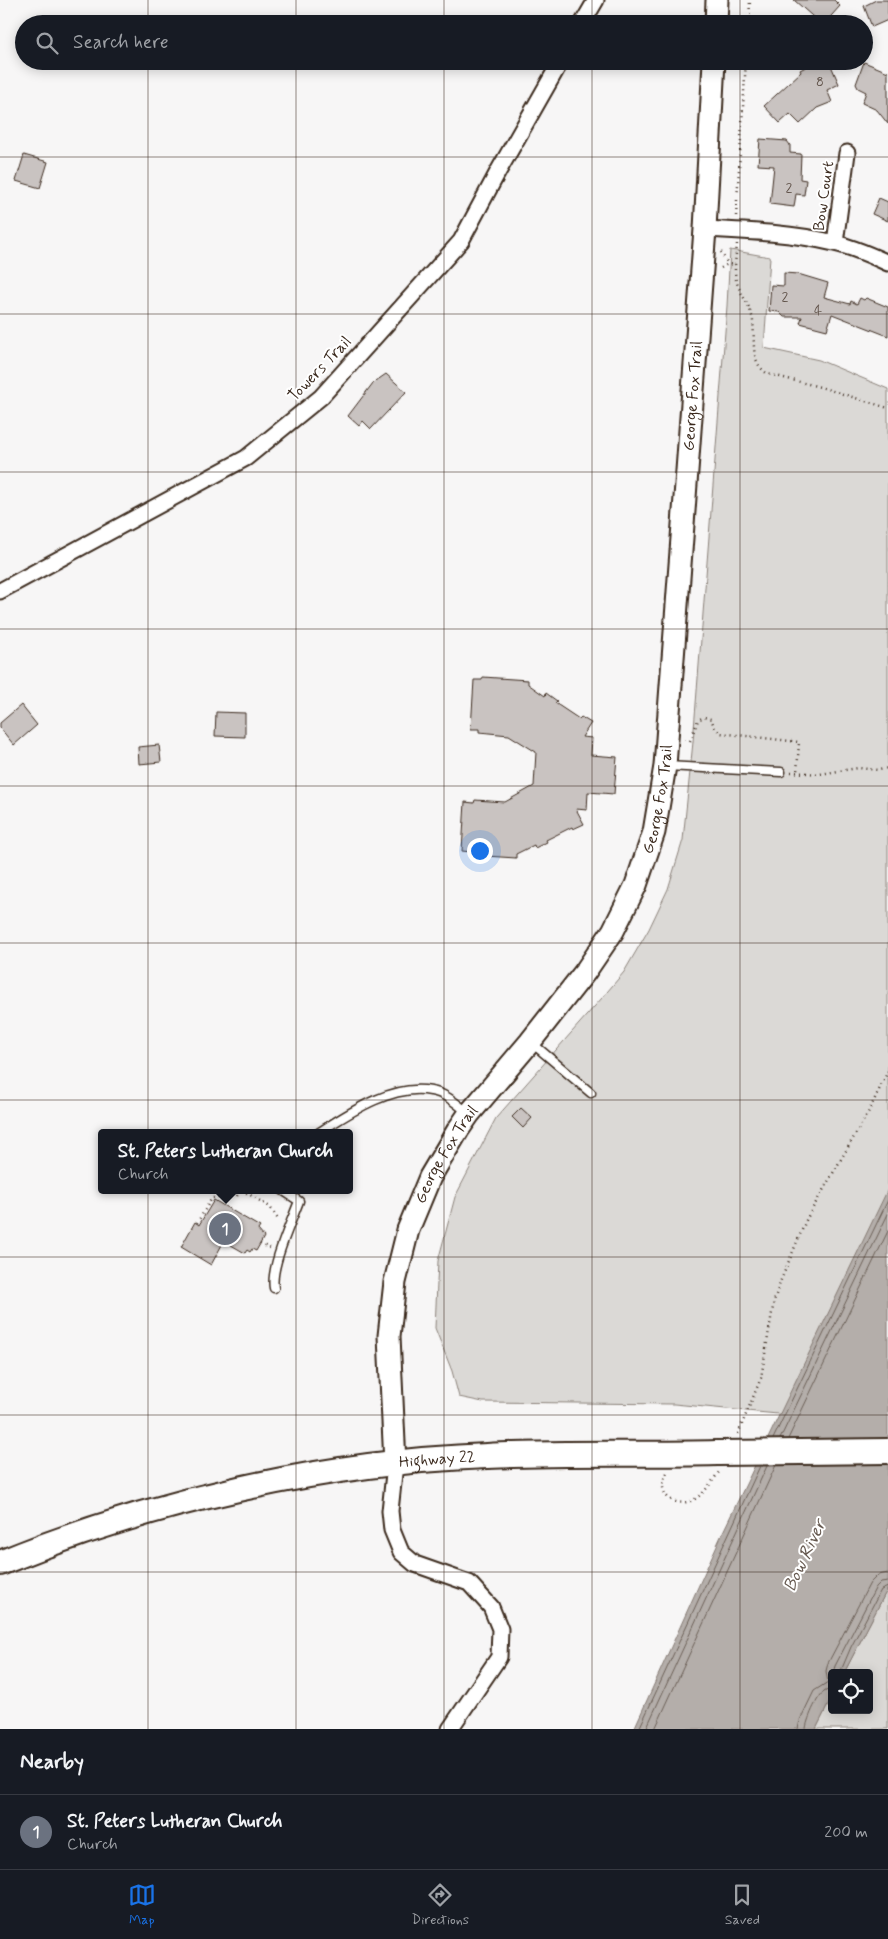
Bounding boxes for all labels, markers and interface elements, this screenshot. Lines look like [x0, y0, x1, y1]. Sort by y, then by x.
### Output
search box [15, 15, 873, 70]
icon: search [33, 29, 61, 57]
text: Search here [73, 30, 169, 55]
house number: 8 [816, 73, 824, 91]
street label: Bow Court [809, 160, 839, 232]
house number: 2 [786, 179, 793, 197]
house number: 2 [782, 288, 789, 306]
house number: 4 [814, 302, 822, 320]
street label: Towers Trail [284, 332, 356, 406]
street label: George Fox Trail [678, 340, 707, 452]
street label: George Fox Trail [637, 744, 677, 856]
your location [467, 838, 493, 864]
street label: George Fox Trail [410, 1101, 483, 1207]
popup [98, 1129, 353, 1194]
text: St. Peters Lutheran Church [118, 1139, 333, 1164]
text: Church [118, 1164, 168, 1185]
pin: 1 [209, 1210, 241, 1248]
street label: Highway 22 [398, 1446, 476, 1473]
water label: Bow River [778, 1514, 833, 1596]
map controls [828, 1669, 873, 1714]
button: locate [828, 1669, 873, 1714]
text: Nearby [20, 1748, 84, 1776]
text: St. Peters Lutheran Church [67, 1809, 282, 1834]
text: 1 [32, 1822, 40, 1843]
text: 200 m [824, 1822, 868, 1843]
text: Church [67, 1834, 118, 1855]
tab: Map [128, 1881, 156, 1929]
tab: Directions [412, 1881, 469, 1929]
tab: Saved [725, 1881, 760, 1929]

